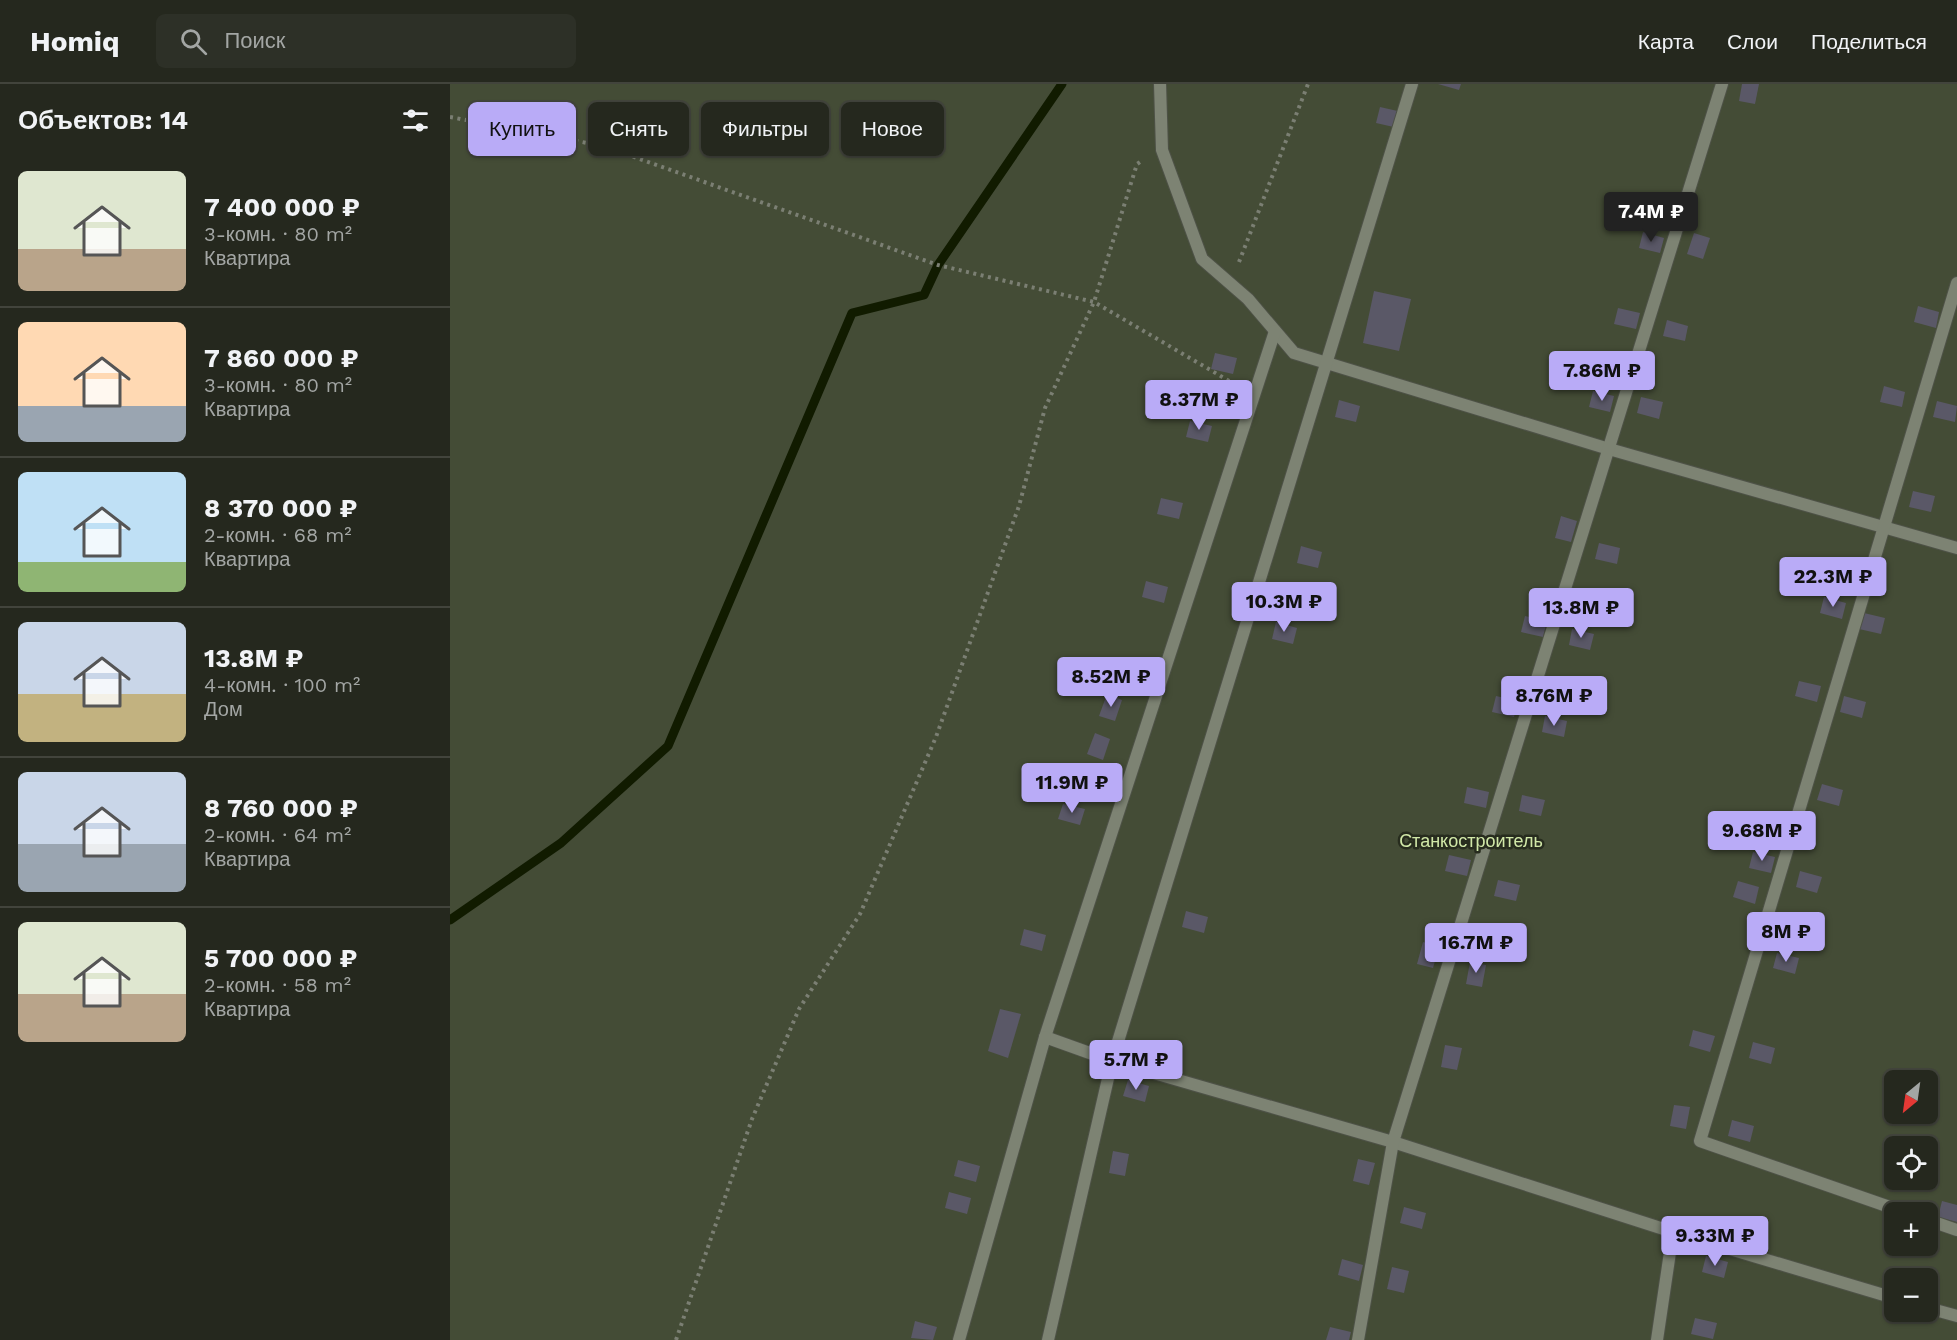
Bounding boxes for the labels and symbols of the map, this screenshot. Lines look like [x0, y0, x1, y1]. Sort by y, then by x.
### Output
pin: 7.4M ₽ [1602, 192, 1700, 243]
pin: 7.86M ₽ [1547, 351, 1657, 402]
pin: 8.37M ₽ [1144, 380, 1254, 431]
pin: 22.3M ₽ [1778, 557, 1888, 608]
pin: 10.3M ₽ [1229, 582, 1339, 633]
pin: 13.8M ₽ [1526, 588, 1636, 639]
pin: 8.52M ₽ [1056, 657, 1166, 708]
pin: 8.76M ₽ [1499, 676, 1609, 727]
pin: 11.9M ₽ [1017, 763, 1127, 814]
pin: 9.68M ₽ [1707, 811, 1817, 862]
park label: Станкостроитель [1399, 830, 1543, 851]
pin: 8M ₽ [1750, 912, 1822, 963]
pin: 16.7M ₽ [1421, 923, 1531, 974]
pin: 5.7M ₽ [1087, 1040, 1185, 1091]
north arrow [1884, 1070, 1938, 1124]
pin: 9.33M ₽ [1660, 1216, 1770, 1267]

